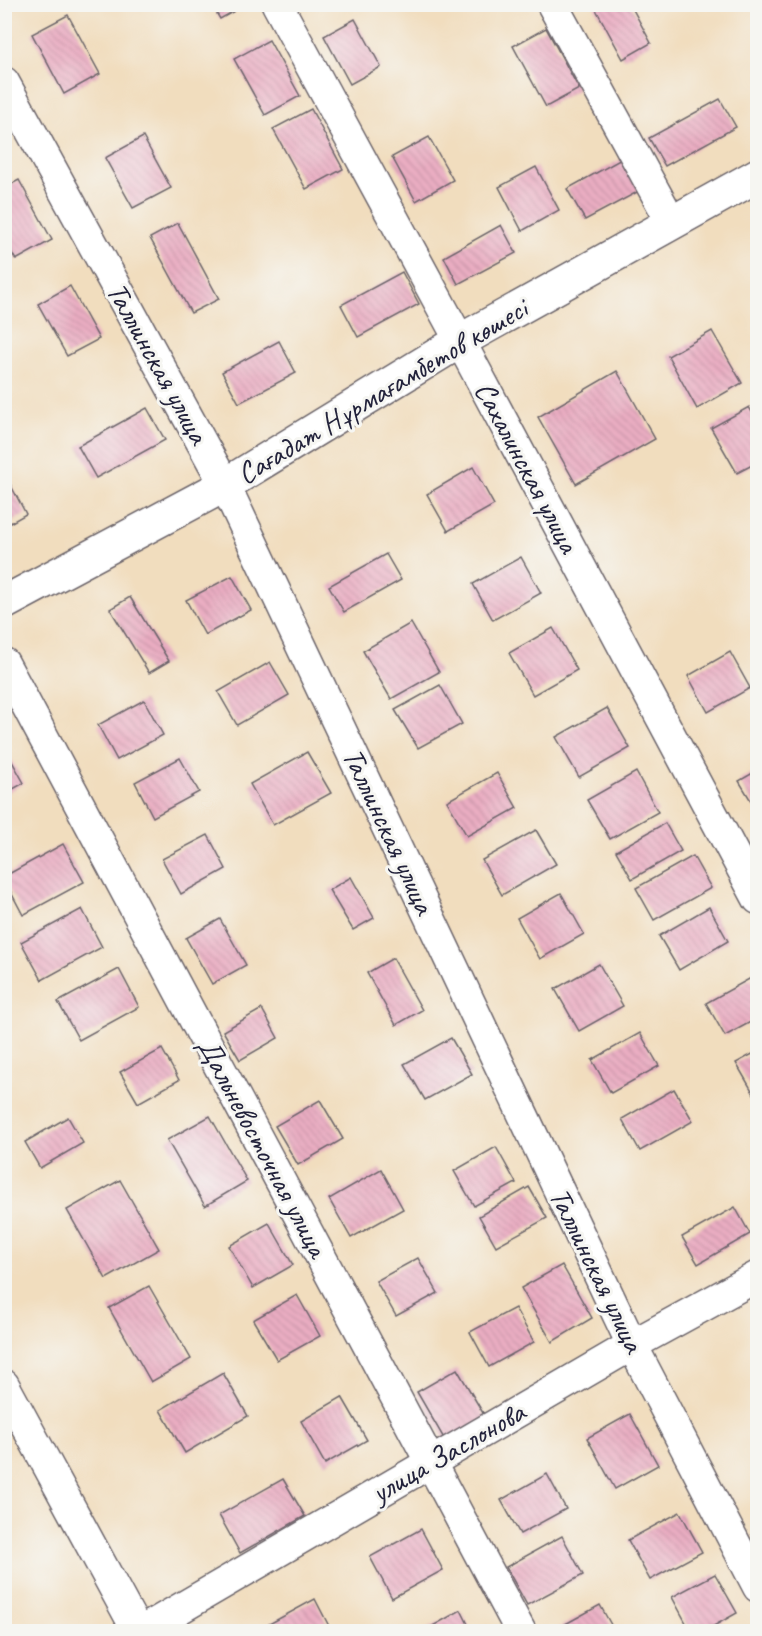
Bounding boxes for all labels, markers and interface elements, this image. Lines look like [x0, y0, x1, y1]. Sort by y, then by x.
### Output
street label: Таллинская улица [98, 276, 219, 452]
street label: Сағадат Нұрмағамбетов көшесі [230, 287, 537, 493]
street label: Сахалинская улица [466, 375, 589, 561]
street label: Таллинская улица [334, 742, 445, 922]
street label: Дальневосточная улица [189, 1031, 338, 1266]
street label: Таллинская улица [541, 1181, 654, 1360]
street label: улица Заслонова [363, 1392, 533, 1512]

